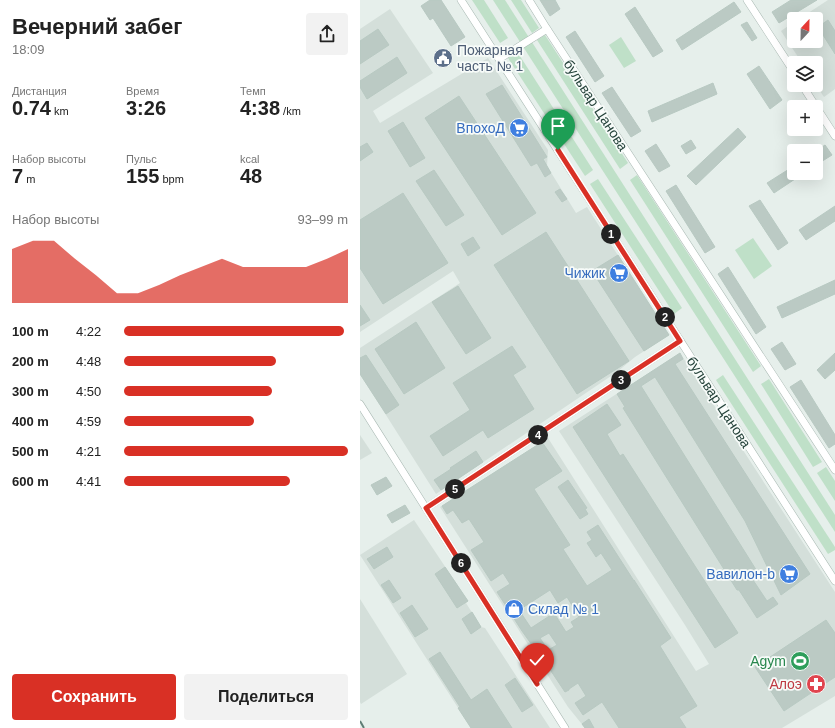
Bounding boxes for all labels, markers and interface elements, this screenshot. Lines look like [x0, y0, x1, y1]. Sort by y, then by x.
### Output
north arrow [787, 12, 823, 48]
map controls [787, 12, 823, 180]
button: share [306, 13, 348, 55]
text: Вечерний забег [12, 14, 182, 39]
text: 18:09 [12, 42, 45, 57]
place label: Пожарная часть № 1 [457, 42, 524, 74]
public building icon: Пожарная часть № 1 [432, 47, 454, 69]
street label: бульвар Цанова [561, 56, 632, 154]
button: layers [787, 56, 823, 92]
text: Дистанция [12, 85, 67, 97]
text: Время [126, 85, 159, 97]
text: Темп [240, 85, 266, 97]
text: 0.74 [12, 97, 51, 119]
text: 3:26 [126, 97, 166, 119]
text: 4:38 [240, 97, 280, 119]
button: + [787, 100, 823, 136]
text: km [51, 105, 69, 117]
text: /km [280, 105, 301, 117]
pin [541, 109, 575, 150]
icon: arrive [547, 115, 569, 137]
supermarket icon: ВпохоД [508, 117, 530, 139]
place label: ВпохоД [456, 120, 506, 136]
button: − [787, 144, 823, 180]
text: Набор высоты [12, 153, 86, 165]
text: Пульс [126, 153, 157, 165]
text: kcal [240, 153, 260, 165]
text: 7 [12, 165, 23, 187]
text: 155 [126, 165, 159, 187]
text: 48 [240, 165, 262, 187]
text: m [23, 173, 35, 185]
text: bpm [159, 173, 184, 185]
text: Набор высоты [12, 212, 99, 227]
text: 93–99 m [297, 212, 348, 227]
pin: 1 [601, 224, 621, 244]
text: 1 [608, 228, 614, 240]
supermarket icon: Чижик [608, 262, 630, 284]
place label: Чижик [565, 265, 606, 281]
pin: 2 [655, 307, 675, 327]
text: 2 [662, 311, 668, 323]
text: 100 m [12, 324, 49, 339]
text: 4:22 [76, 324, 101, 339]
street label: бульвар Цанова [684, 353, 755, 451]
text: 200 m [12, 354, 49, 369]
text: 4:48 [76, 354, 101, 369]
pin: 3 [611, 370, 631, 390]
text: 3 [618, 374, 624, 386]
text: 300 m [12, 384, 49, 399]
text: 4:50 [76, 384, 101, 399]
text: 400 m [12, 414, 49, 429]
text: 4:59 [76, 414, 101, 429]
pin: 4 [528, 425, 548, 445]
text: 4 [535, 429, 541, 441]
text: 500 m [12, 444, 49, 459]
text: 4:21 [76, 444, 101, 459]
text: 600 m [12, 474, 49, 489]
text: 4:41 [76, 474, 101, 489]
pin: 5 [445, 479, 465, 499]
text: 5 [452, 483, 458, 495]
pin: 6 [451, 553, 471, 573]
text: 6 [458, 557, 464, 569]
supermarket icon: Вавилон-b [778, 563, 800, 585]
place label: Вавилон-b [706, 566, 775, 582]
shop icon: Склад № 1 [503, 598, 525, 620]
place label: Склад № 1 [528, 601, 599, 617]
pin [520, 643, 554, 684]
icon: check [526, 649, 548, 671]
sports icon: Agym [789, 650, 811, 672]
place label: Agym [750, 653, 786, 669]
pharmacy icon: Алоэ [805, 673, 827, 695]
button: Сохранить [12, 674, 176, 720]
button: Поделиться [184, 674, 348, 720]
place label: Алоэ [769, 676, 802, 692]

